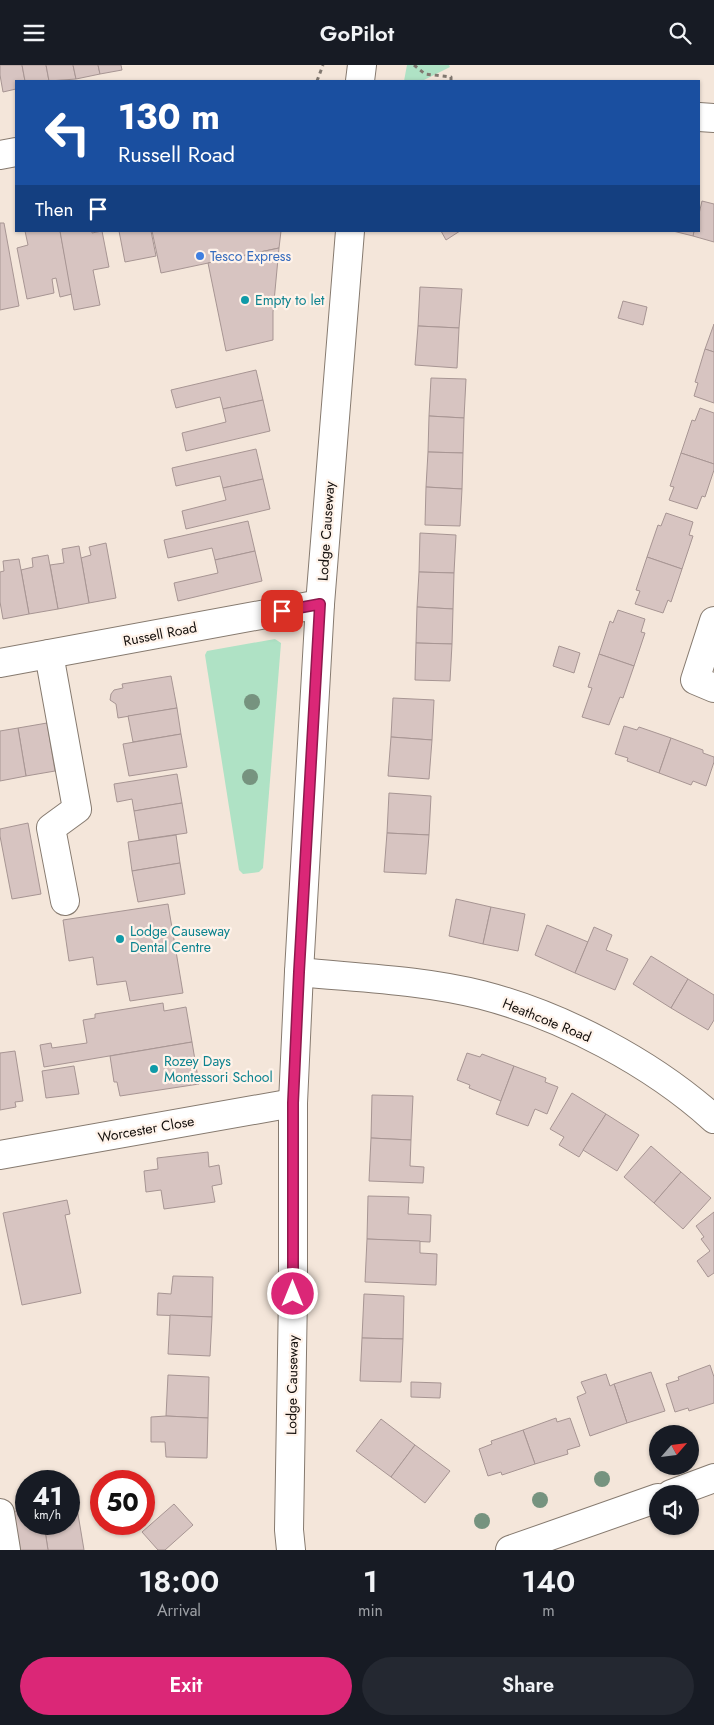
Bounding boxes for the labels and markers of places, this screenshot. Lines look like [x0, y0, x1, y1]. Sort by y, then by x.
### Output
place label: Tesco Express [210, 246, 292, 266]
marker: Tesco Express [194, 250, 206, 262]
place label: Empty to let [255, 290, 325, 310]
marker: Empty to let [239, 294, 251, 306]
pin [261, 590, 303, 632]
place label: Lodge Causeway Dental Centre [130, 921, 231, 957]
marker: Lodge Causeway Dental Centre [114, 933, 126, 945]
place label: Rozey Days Montessori School [164, 1051, 273, 1087]
marker: Rozey Days Montessori School [148, 1063, 160, 1075]

